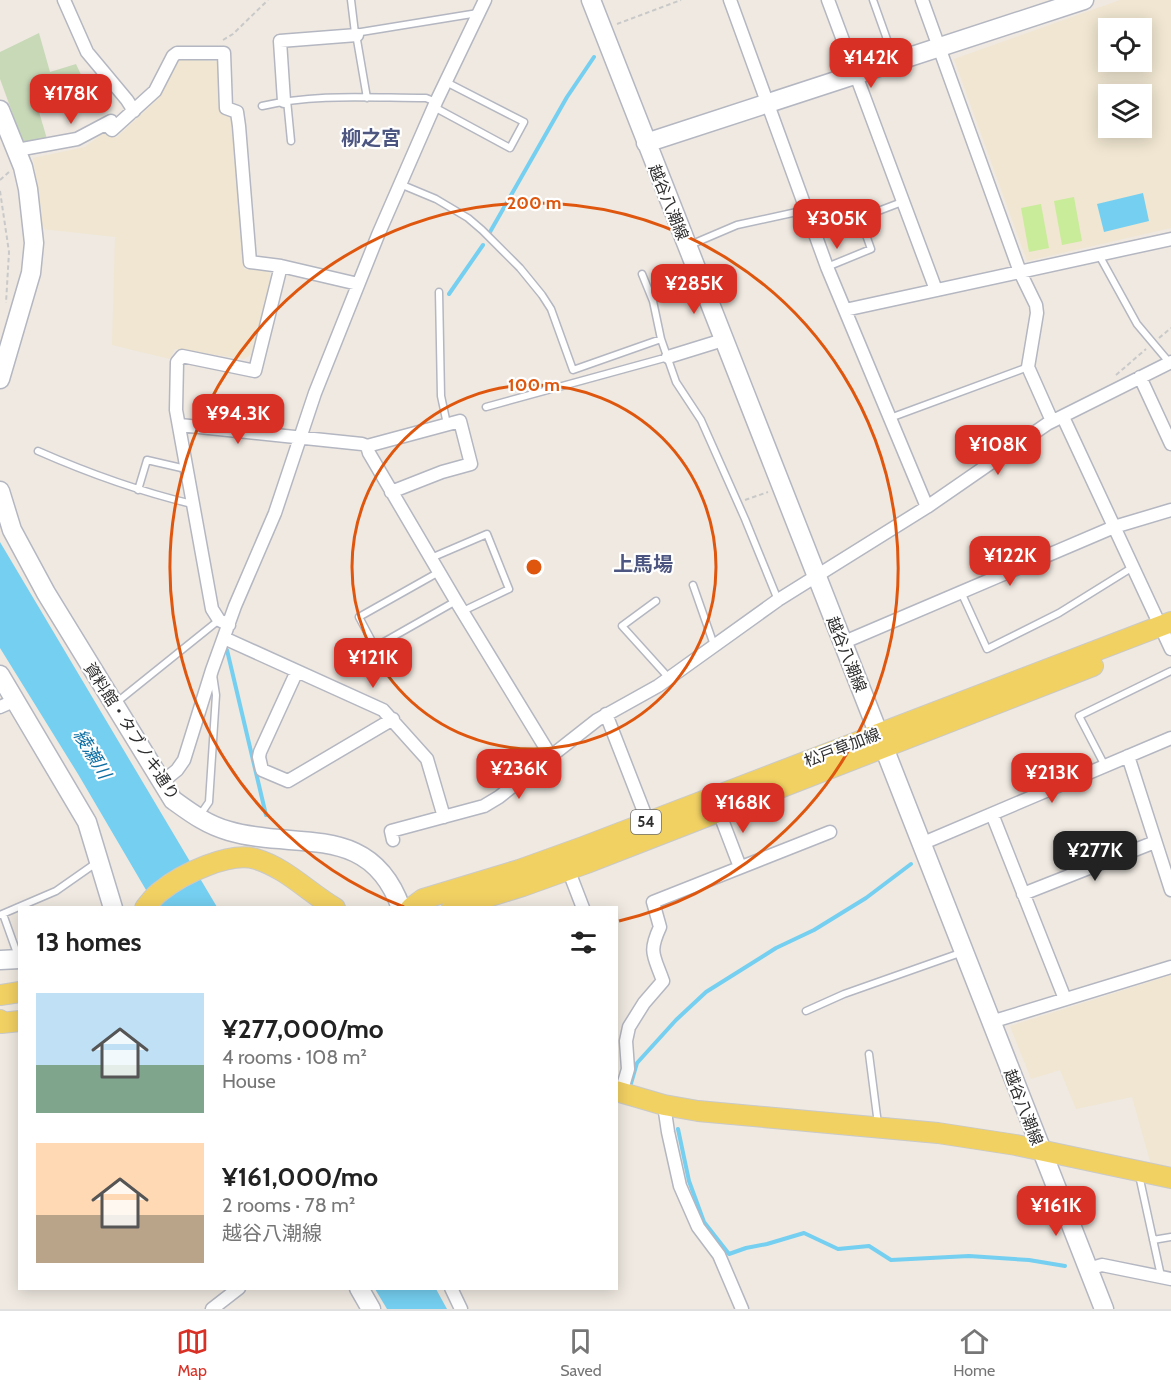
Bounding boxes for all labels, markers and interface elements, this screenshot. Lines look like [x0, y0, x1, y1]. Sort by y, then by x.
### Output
map controls [1098, 18, 1152, 138]
button: locate [1098, 18, 1152, 72]
pin: ¥142K [829, 38, 913, 89]
text: ¥142K [844, 45, 899, 69]
pin: ¥178K [29, 74, 113, 125]
text: ¥178K [44, 81, 98, 105]
button: layers [1098, 84, 1152, 138]
district label: 柳之宮 [341, 126, 401, 150]
street label: 越谷八潮線 [645, 162, 692, 243]
text: 200 m [507, 192, 561, 214]
pin: ¥305K [795, 199, 879, 250]
text: ¥305K [807, 206, 867, 230]
pin: ¥285K [652, 264, 736, 315]
text: ¥285K [665, 271, 723, 295]
text: 100 m [508, 374, 560, 396]
pin: ¥94.3K [189, 394, 287, 445]
text: ¥94.3K [206, 401, 270, 425]
pin: ¥108K [956, 425, 1040, 476]
text: ¥108K [969, 432, 1027, 456]
pin: ¥122K [968, 536, 1052, 587]
text: ¥122K [983, 543, 1037, 567]
district label: 上馬場 [613, 552, 673, 576]
centre of rings [524, 557, 544, 577]
street label: 越谷八潮線 [823, 614, 870, 695]
pin: ¥121K [331, 638, 415, 689]
text: ¥121K [348, 645, 398, 669]
street label: 資料館・タブノキ通り [80, 659, 183, 804]
street label: 松戸草加線 [801, 724, 883, 771]
water label: 綾瀬川 [69, 725, 116, 785]
pin: ¥236K [477, 749, 561, 800]
pin: ¥213K [1010, 753, 1094, 804]
text: ¥236K [490, 756, 548, 780]
text: ¥213K [1025, 760, 1079, 784]
pin: ¥168K [701, 783, 785, 834]
text: ¥168K [715, 790, 771, 814]
road number: 54 [631, 810, 661, 834]
pin: ¥277K [1053, 831, 1137, 882]
text: ¥277K [1067, 838, 1123, 862]
text: 13 homes [36, 926, 142, 958]
icon: filters [567, 926, 600, 959]
text: ¥277,000/mo [222, 1013, 384, 1045]
icon: home [84, 1017, 156, 1089]
text: 4 rooms · 108 m² [222, 1045, 367, 1069]
street label: 越谷八潮線 [1000, 1066, 1047, 1148]
text: House [222, 1069, 276, 1093]
text: ¥161,000/mo [222, 1161, 378, 1193]
icon: home [84, 1167, 156, 1239]
pin: ¥161K [1014, 1186, 1098, 1237]
text: 2 rooms · 78 m² [222, 1193, 355, 1217]
text: ¥161K [1031, 1193, 1081, 1217]
text: 越谷八潮線 [222, 1221, 322, 1245]
tab: Map [176, 1325, 209, 1380]
tab: Saved [560, 1325, 602, 1380]
tab: Home [953, 1325, 995, 1380]

